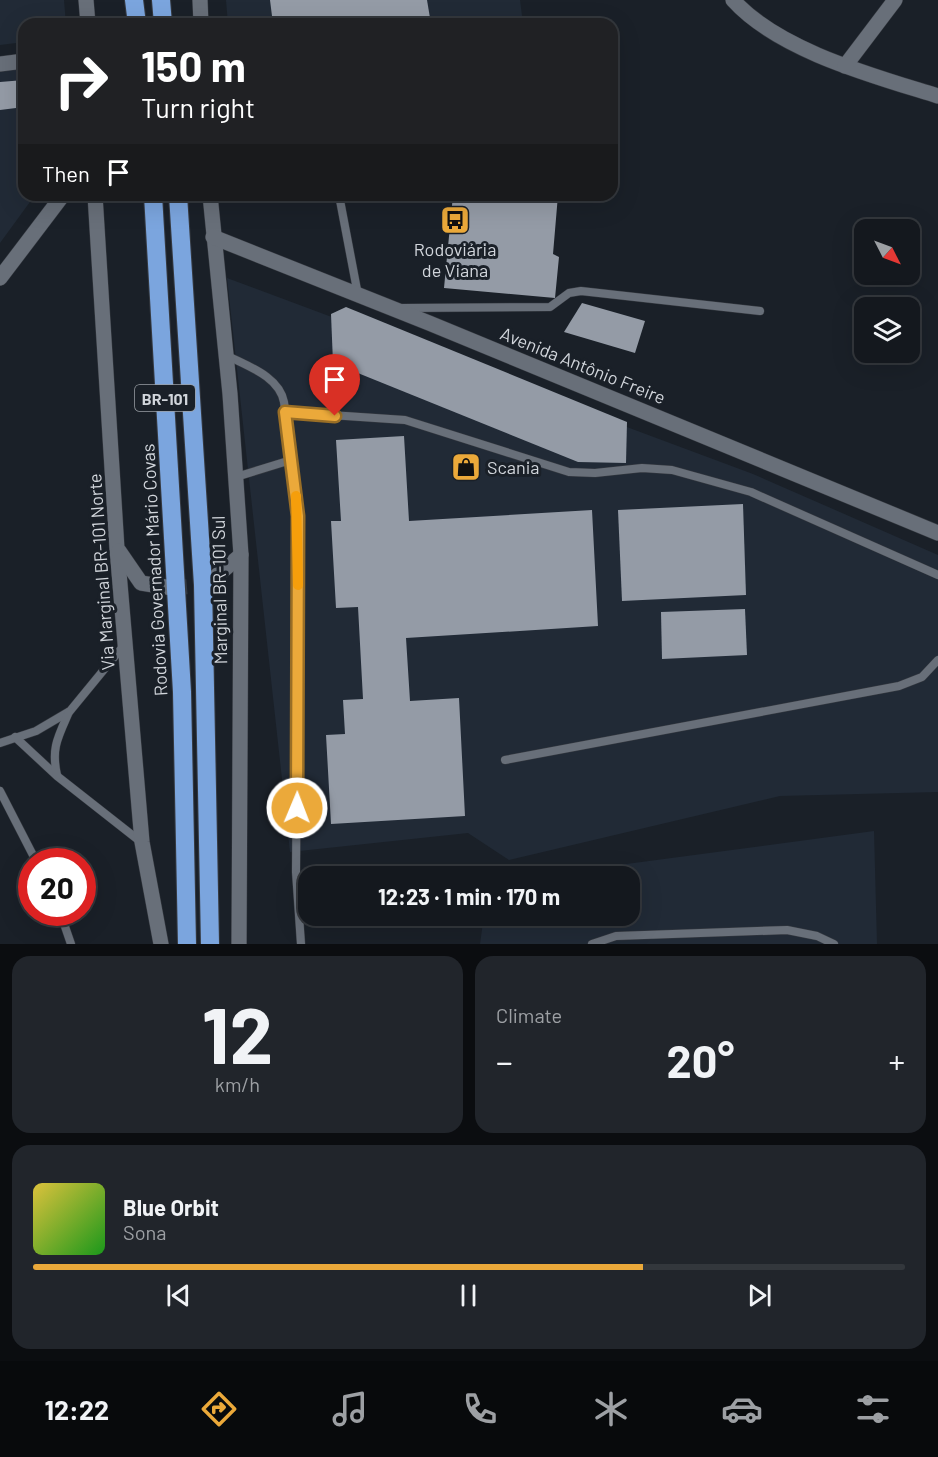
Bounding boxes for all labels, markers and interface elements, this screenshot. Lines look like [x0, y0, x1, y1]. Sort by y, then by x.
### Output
text: 150 m [141, 40, 246, 90]
icon: right [42, 42, 120, 120]
text: Turn right [141, 91, 255, 123]
icon: arrive [102, 156, 135, 189]
text: Then [42, 160, 90, 186]
bus stop icon: Rodoviária de Viana [439, 204, 471, 236]
north arrow [854, 219, 920, 285]
map controls [854, 219, 920, 363]
place label: Rodoviária de Viana [414, 238, 496, 281]
button: layers [854, 297, 920, 363]
street label: Avenida Antônio Freire [497, 322, 669, 408]
pin [309, 354, 360, 416]
icon: arrive [318, 363, 351, 396]
road number: BR-101 [135, 385, 195, 411]
street label: Rodovia Governador Mário Covas [136, 443, 172, 697]
shop icon: Scania [450, 451, 482, 483]
place label: Scania [487, 456, 540, 478]
street label: Via Marginal BR-101 Norte [83, 473, 119, 671]
street label: Marginal BR-101 Sul [207, 515, 231, 665]
position arrow [265, 776, 329, 840]
speed limit sign: 20 [18, 848, 96, 926]
text: 12:23 · 1 min · 170 m [378, 883, 560, 909]
text: 12 [202, 986, 273, 1080]
text: Climate [496, 1003, 562, 1027]
text: 20° [667, 1033, 734, 1087]
text: − [496, 1041, 513, 1081]
text: + [889, 1041, 905, 1081]
text: km/h [215, 1072, 260, 1096]
text: Blue Orbit [123, 1194, 219, 1220]
text: Sona [123, 1220, 167, 1244]
icon: previous [162, 1279, 195, 1312]
icon: pause [452, 1279, 485, 1312]
icon: next [743, 1279, 776, 1312]
icon: directions [198, 1388, 240, 1430]
icon: music [329, 1388, 371, 1430]
icon: phone [459, 1388, 501, 1430]
icon: climate [590, 1388, 632, 1430]
icon: car [721, 1388, 763, 1430]
icon: filters [852, 1388, 894, 1430]
text: 12:22 [44, 1393, 109, 1425]

